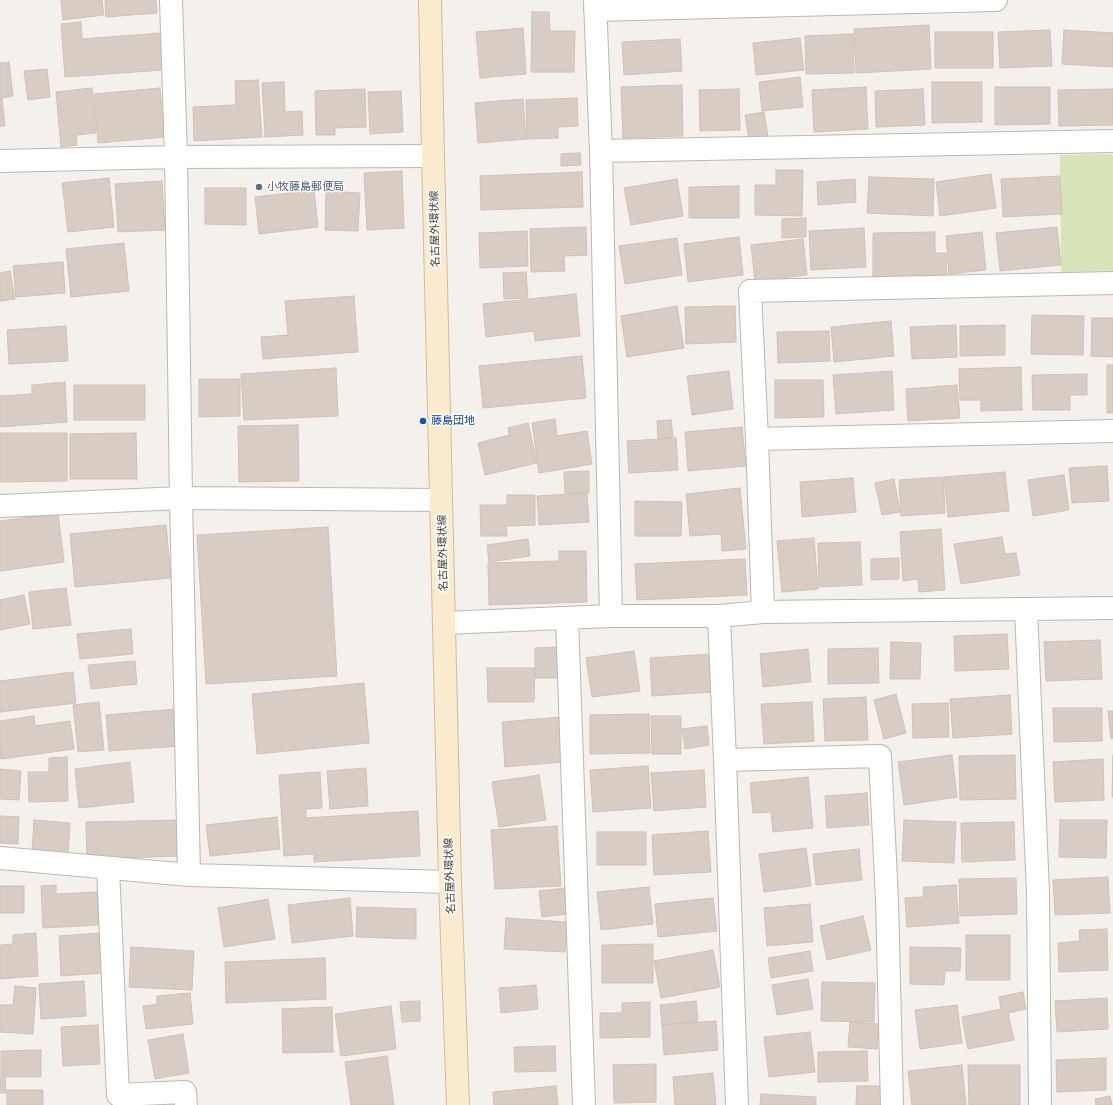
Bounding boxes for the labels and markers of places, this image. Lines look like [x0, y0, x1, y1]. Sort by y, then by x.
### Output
place label: 小牧藤島郵便局 [267, 180, 344, 194]
marker: 小牧藤島郵便局 [254, 182, 264, 192]
place label: 藤島団地 [431, 414, 475, 428]
marker: 藤島団地 [418, 416, 428, 426]

